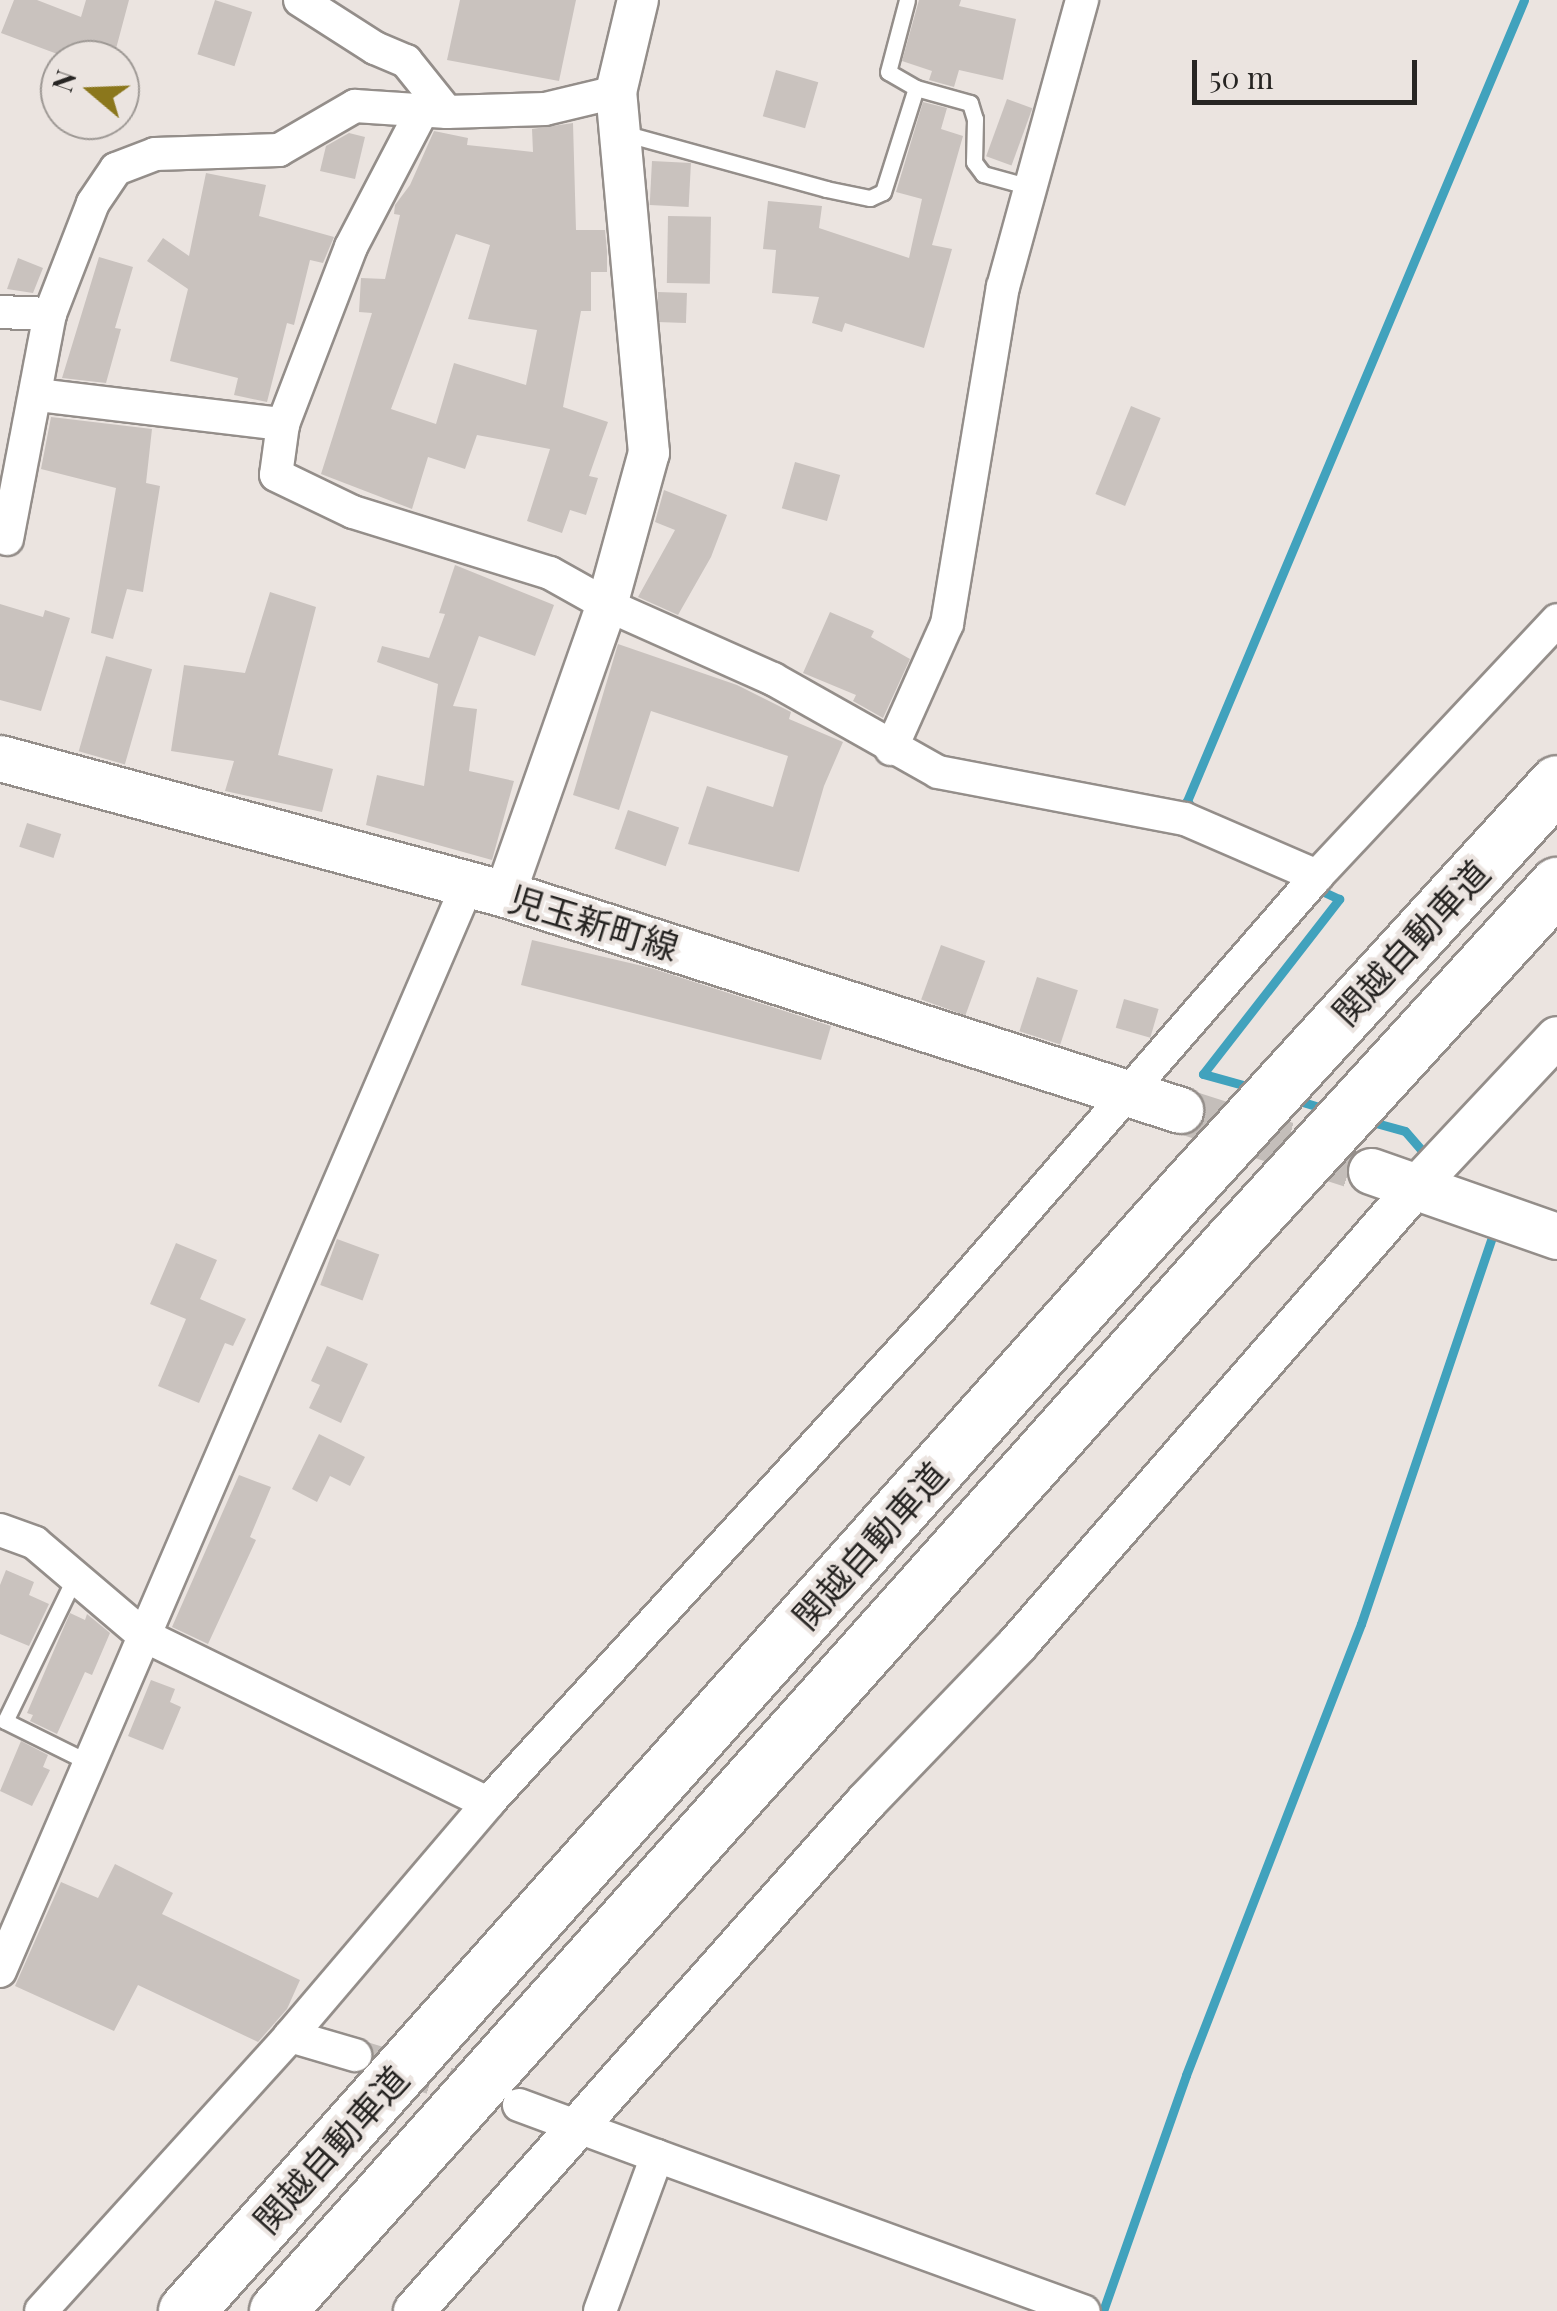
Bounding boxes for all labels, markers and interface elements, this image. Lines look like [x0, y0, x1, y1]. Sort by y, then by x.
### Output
north arrow [40, 40, 140, 140]
scale bar [1197, 40, 1422, 102]
text: 50 m [1209, 57, 1274, 97]
text: N [42, 65, 84, 96]
street label: 関越自動車道 [1323, 851, 1497, 1033]
street label: 児玉新町線 [504, 876, 684, 968]
street label: 関越自動車道 [783, 1453, 955, 1637]
street label: 関越自動車道 [244, 2057, 416, 2241]

